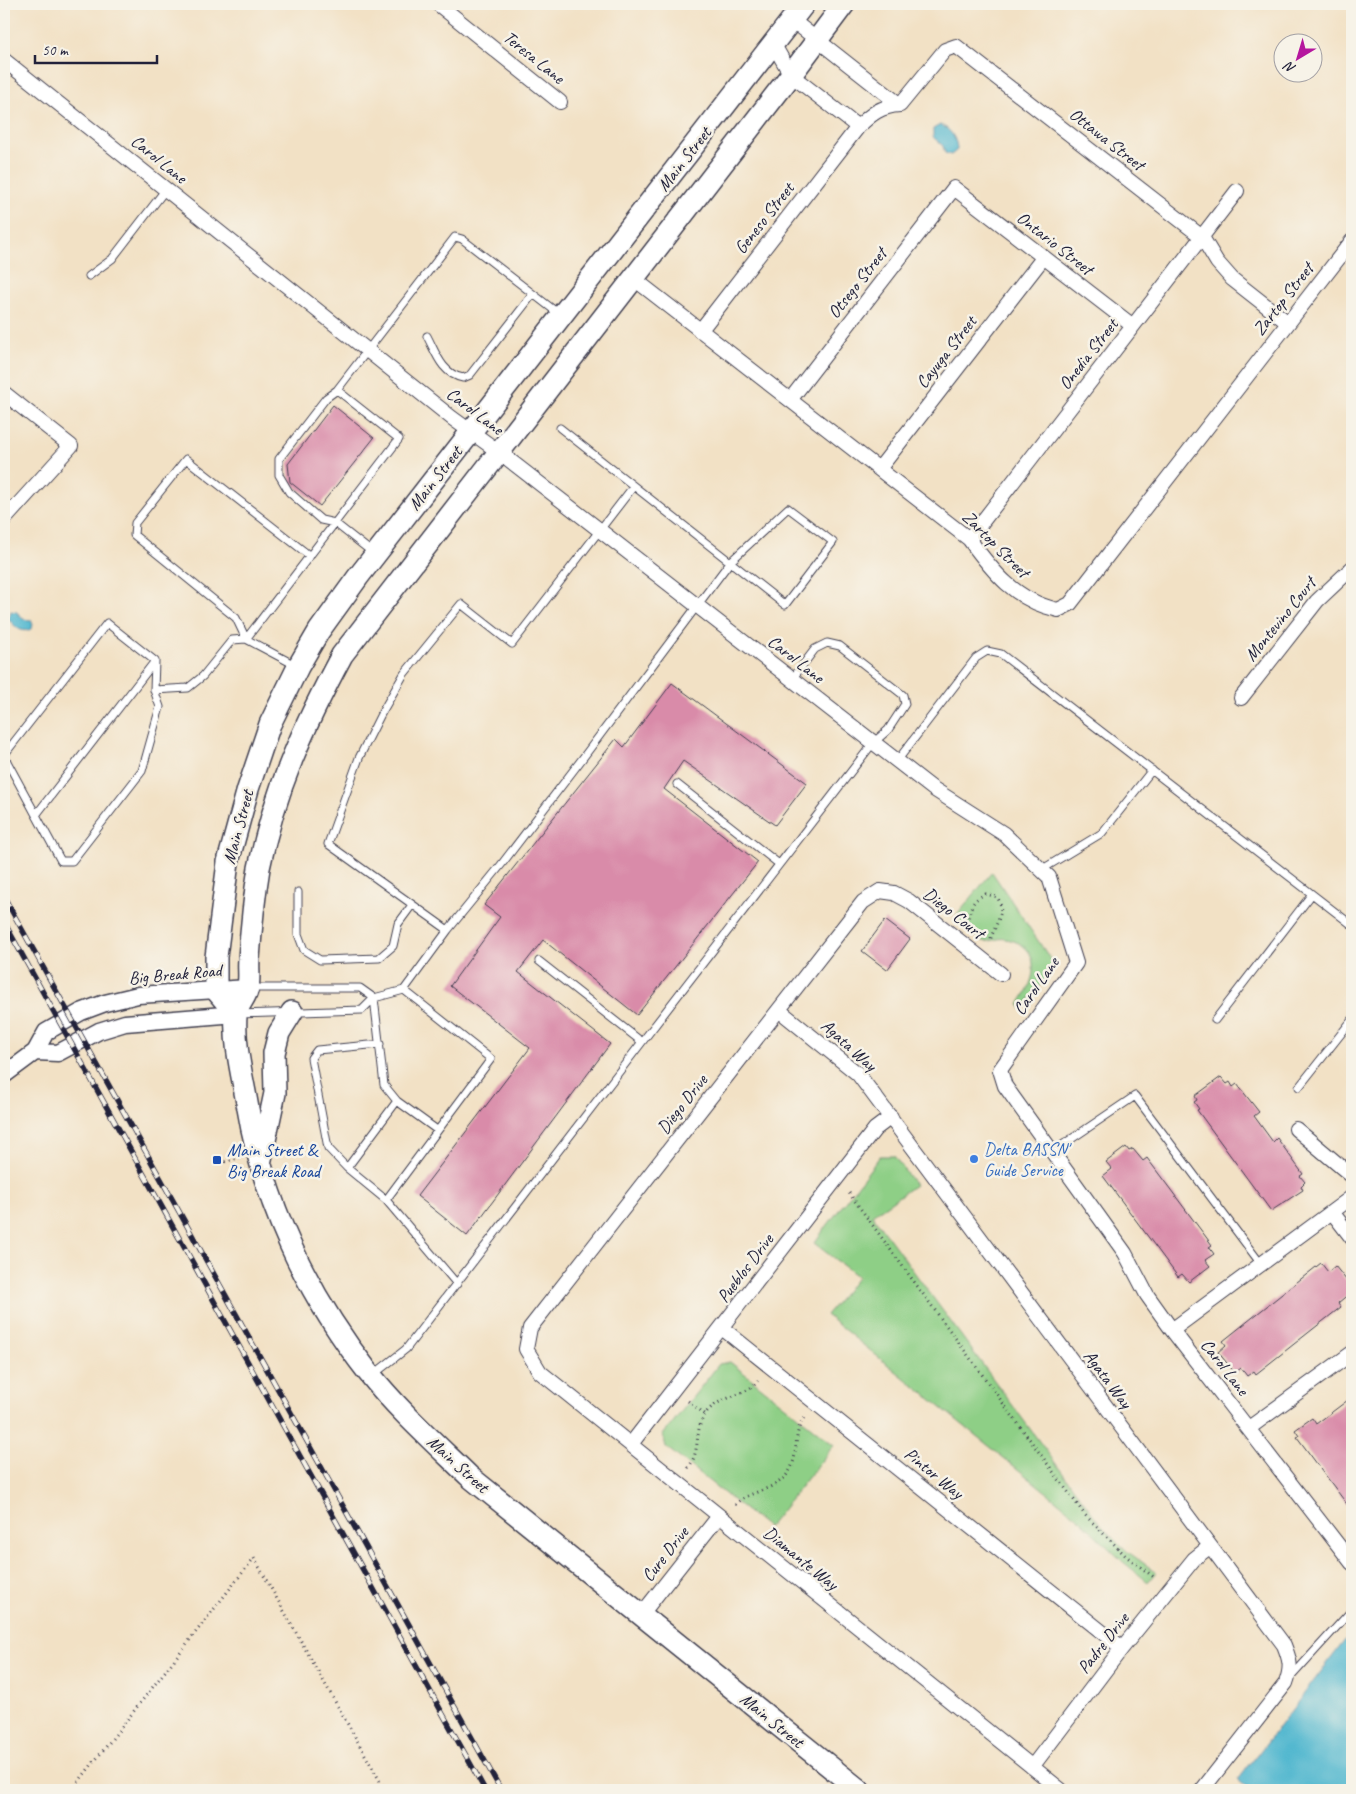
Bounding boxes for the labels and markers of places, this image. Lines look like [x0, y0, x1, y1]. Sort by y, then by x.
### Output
place label: Delta BASSN' Guide Service [984, 1138, 1073, 1181]
place label: Main Street & Big Break Road [227, 1139, 323, 1182]
marker: Delta BASSN' Guide Service [968, 1153, 980, 1165]
marker: Main Street & Big Break Road [211, 1154, 223, 1166]

